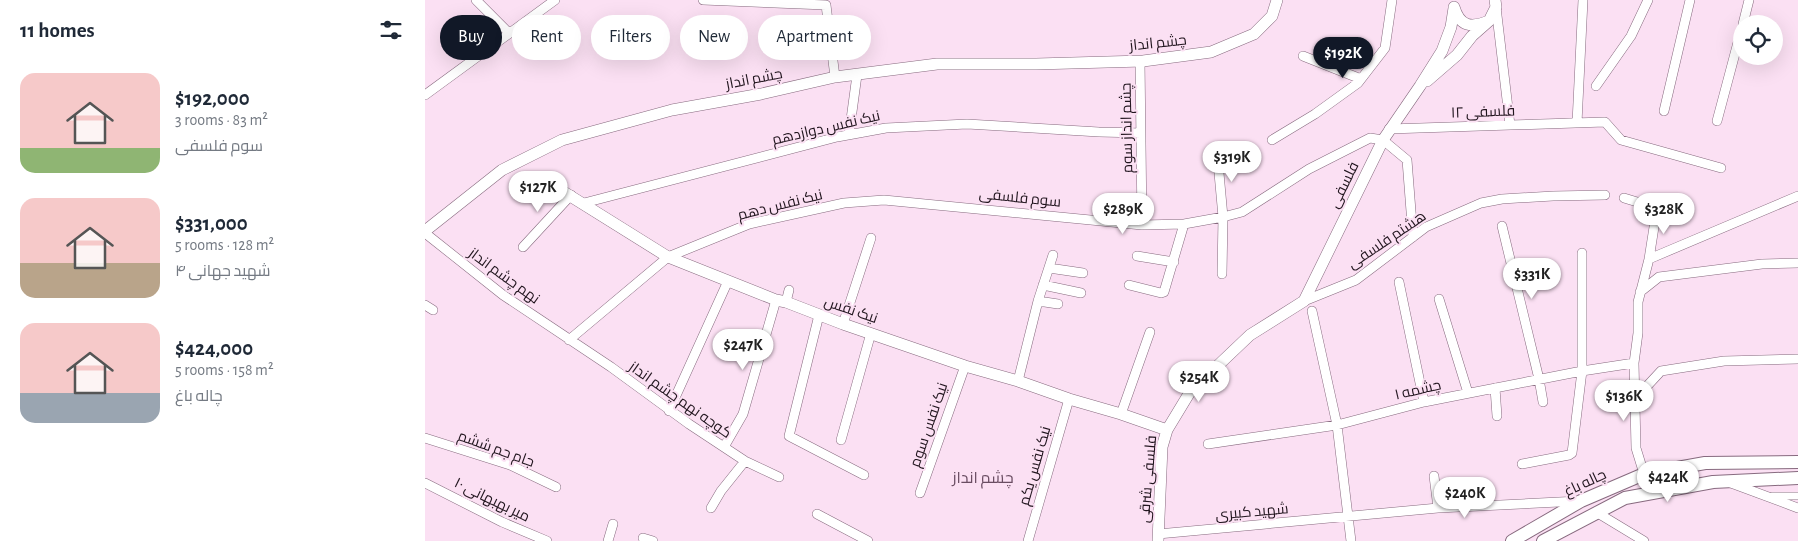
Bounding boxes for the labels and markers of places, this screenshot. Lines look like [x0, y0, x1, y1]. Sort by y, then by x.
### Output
pin: $192K [1308, 36, 1378, 79]
pin: $319K [1197, 140, 1267, 183]
pin: $127K [503, 170, 573, 213]
pin: $289K [1088, 192, 1158, 235]
pin: $328K [1629, 192, 1699, 235]
pin: $331K [1497, 258, 1567, 300]
pin: $247K [708, 328, 778, 371]
pin: $254K [1164, 360, 1234, 403]
pin: $136K [1589, 380, 1659, 422]
pin: $424K [1633, 460, 1703, 503]
pin: $240K [1430, 476, 1500, 519]

